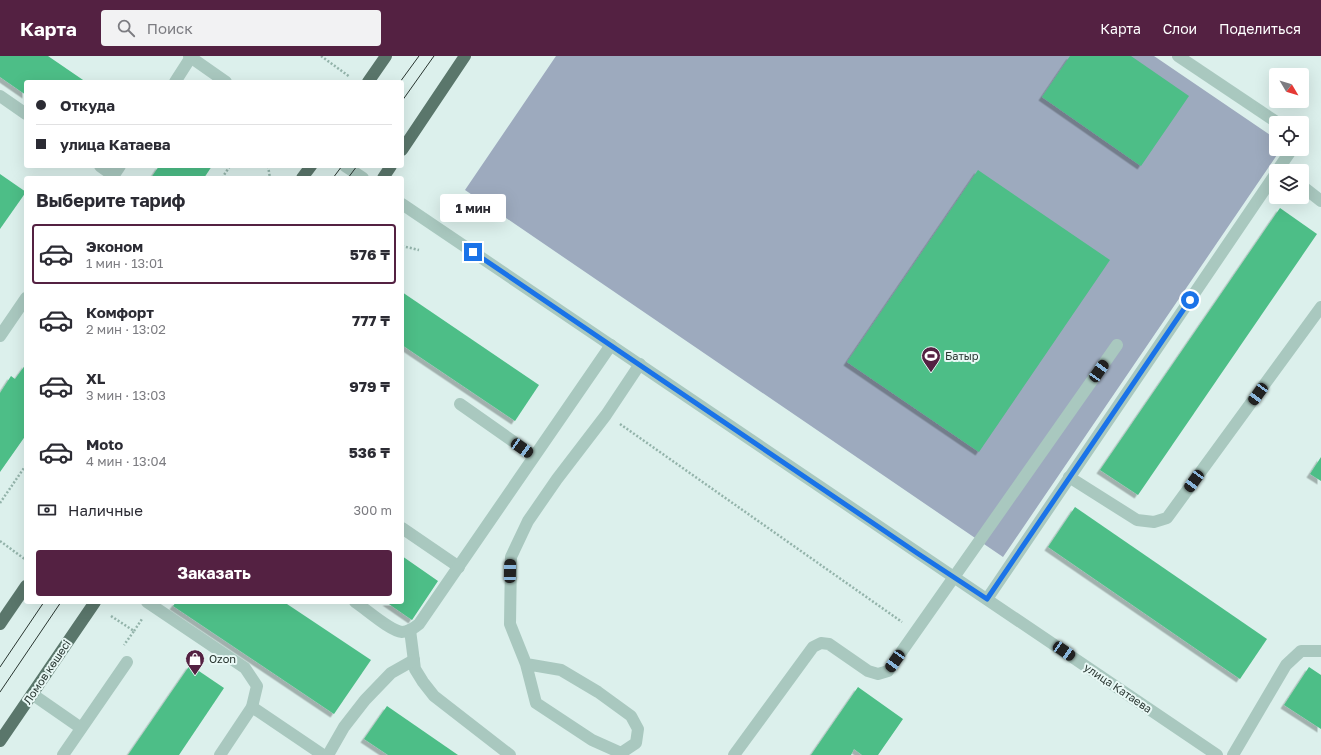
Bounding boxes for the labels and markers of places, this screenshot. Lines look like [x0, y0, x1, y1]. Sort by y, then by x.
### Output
sports icon: Батыр [920, 345, 942, 373]
place label: Батыр [945, 349, 979, 362]
shop icon: Ozon [184, 648, 206, 676]
place label: Ozon [209, 652, 236, 665]

